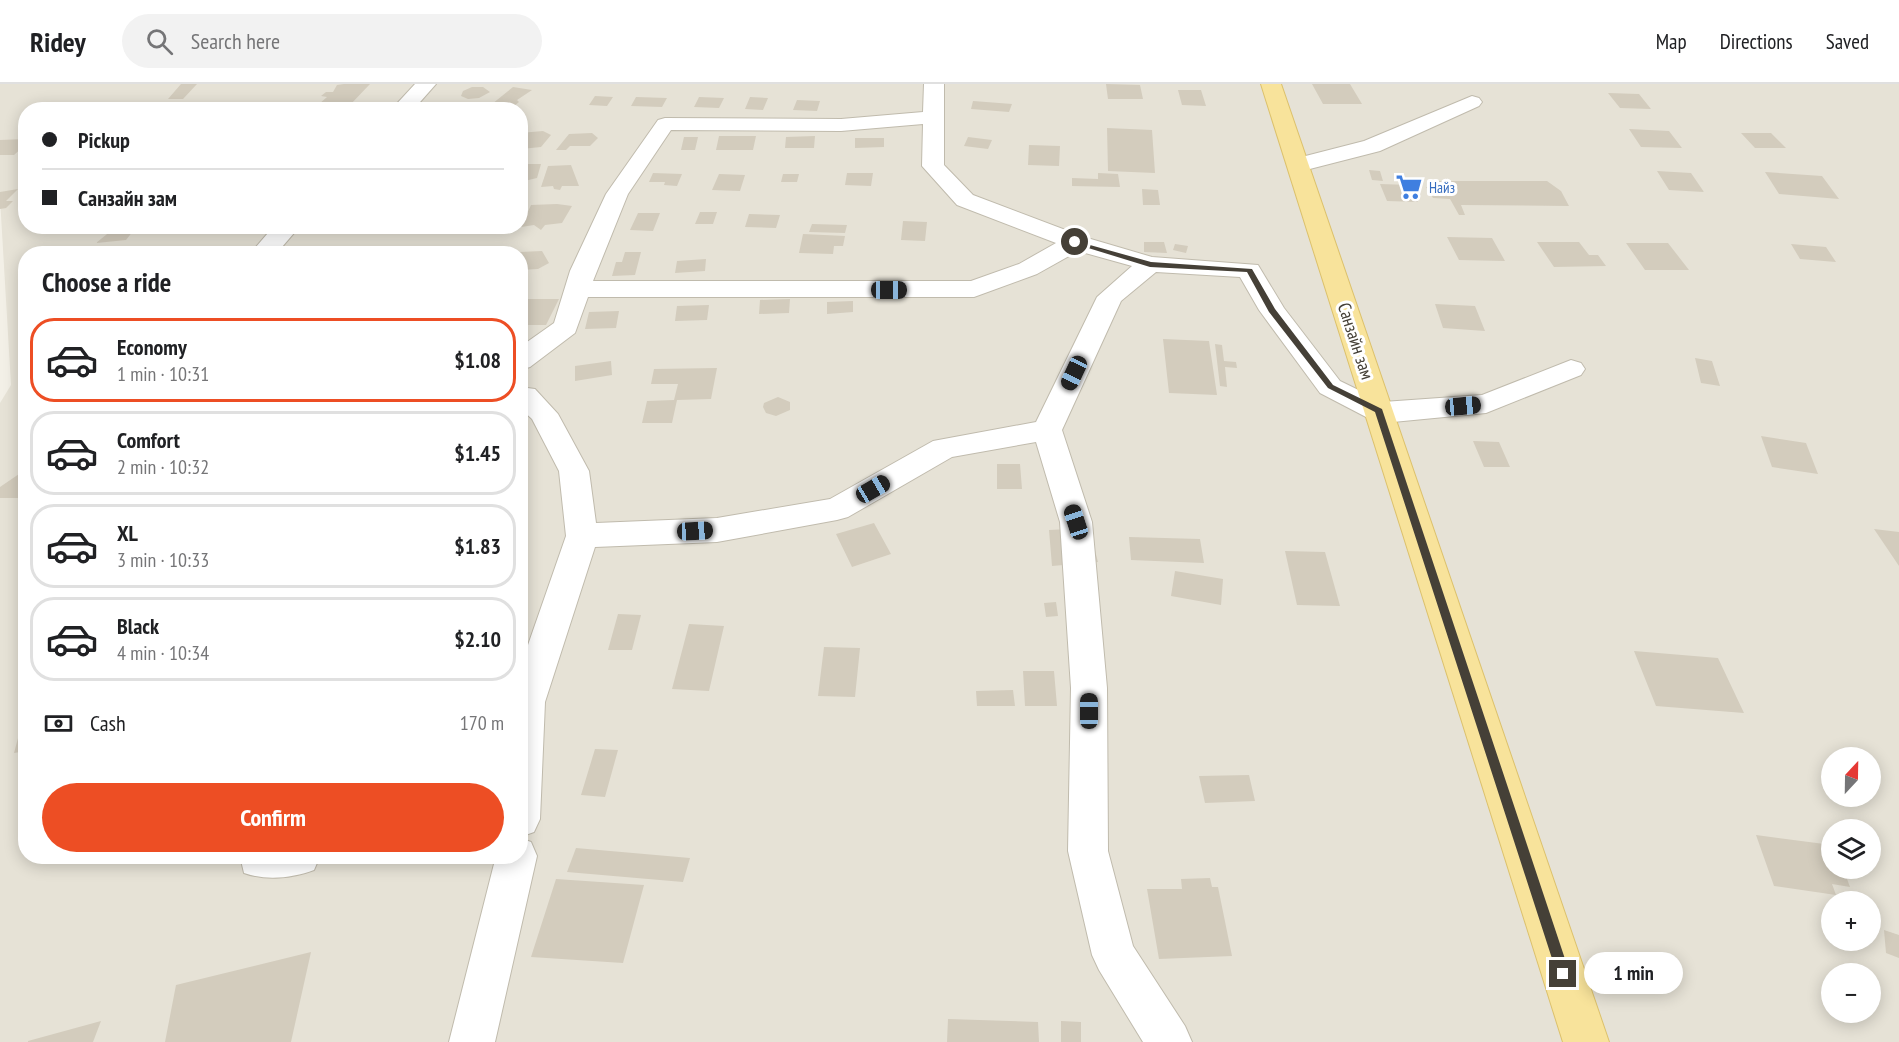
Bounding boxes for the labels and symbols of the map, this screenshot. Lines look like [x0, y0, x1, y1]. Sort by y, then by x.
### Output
supermarket icon: Найз [1394, 172, 1424, 202]
place label: Найз [1429, 178, 1455, 197]
route start [1061, 228, 1088, 255]
car [871, 281, 907, 299]
street label: Санзайн зам [1333, 300, 1379, 382]
car [1058, 353, 1090, 393]
car [1444, 395, 1482, 417]
car [853, 472, 893, 506]
car [1062, 502, 1090, 542]
car [677, 521, 713, 541]
car [1080, 693, 1098, 729]
north arrow [1821, 747, 1881, 807]
callout: 1 min [1584, 953, 1683, 995]
route end [1549, 960, 1576, 987]

